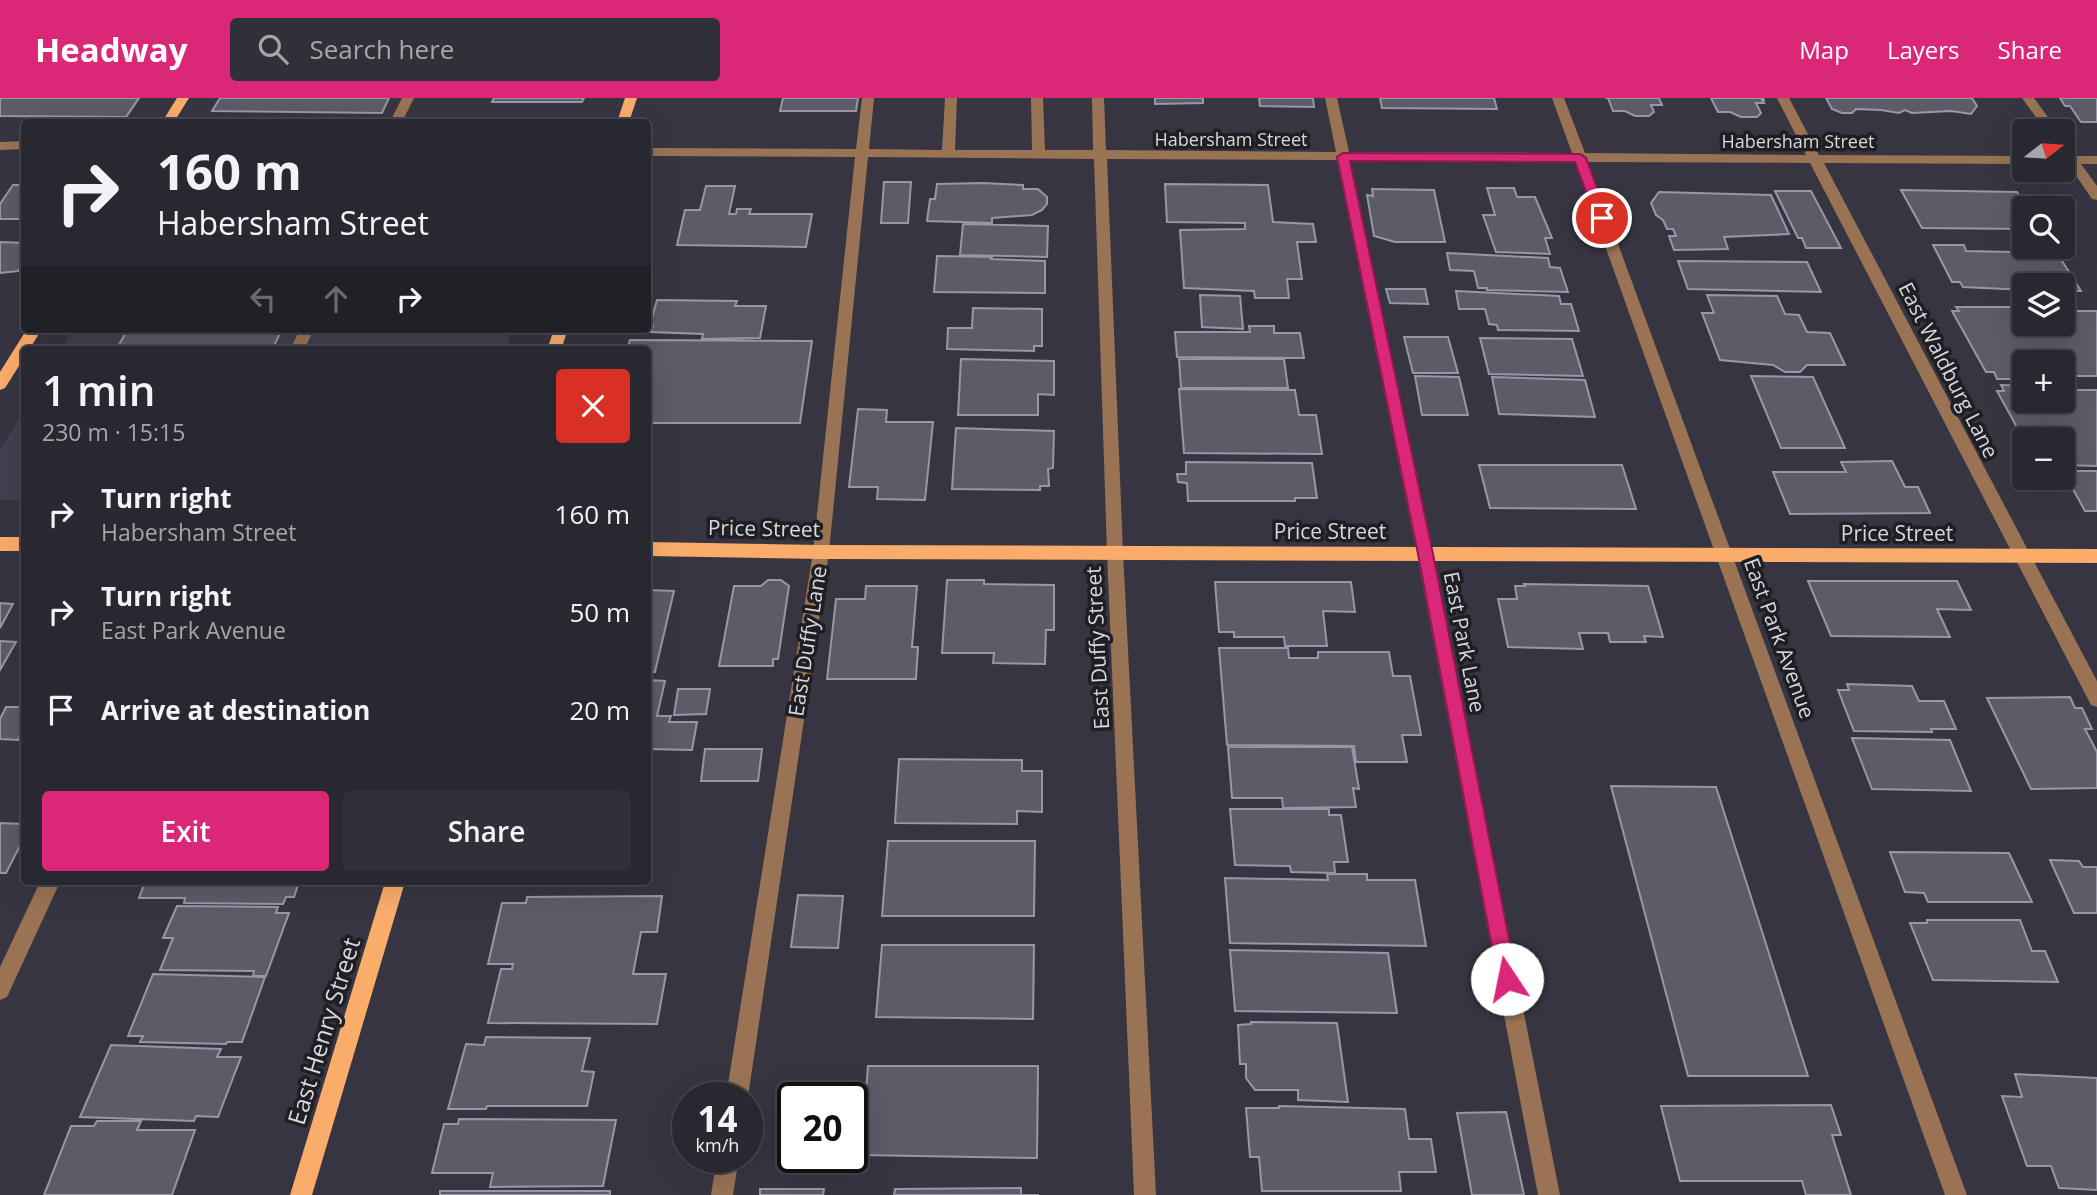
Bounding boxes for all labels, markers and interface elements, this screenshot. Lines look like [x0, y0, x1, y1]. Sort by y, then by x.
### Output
search box [230, 18, 720, 81]
text: Headway [35, 27, 188, 72]
icon: search [254, 30, 292, 68]
text: Search here [310, 31, 454, 67]
text: Map [1799, 33, 1849, 66]
text: Layers [1887, 33, 1960, 66]
text: Share [1998, 33, 2062, 66]
north arrow [2012, 119, 2076, 182]
map controls [2012, 119, 2075, 490]
street label: Habersham Street [1155, 127, 1307, 151]
street label: Habersham Street [1722, 129, 1874, 153]
text: 160 m [157, 138, 302, 204]
icon: right [42, 147, 133, 238]
pin [1572, 188, 1632, 248]
button: search [2012, 196, 2075, 259]
icon: arrive [1583, 199, 1621, 237]
text: Habersham Street [157, 201, 429, 244]
button: layers [2012, 273, 2075, 336]
street label: East Waldburg Lane [1892, 277, 2006, 463]
icon: left [244, 280, 282, 318]
icon: ahead [317, 280, 355, 318]
icon: right [390, 280, 428, 318]
button: + [2012, 350, 2075, 413]
text: 1 min [42, 361, 155, 418]
button: close [556, 369, 630, 443]
text: 230 m · 15:15 [42, 416, 185, 448]
button: − [2012, 427, 2075, 490]
text: Turn right [101, 480, 232, 516]
icon: right [42, 495, 80, 533]
text: 160 m [555, 496, 630, 532]
street label: Price Street [708, 513, 820, 543]
text: Habersham Street [101, 516, 296, 548]
street label: Price Street [1274, 517, 1386, 545]
street label: Price Street [1841, 519, 1953, 547]
street label: East Park Avenue [1738, 554, 1822, 722]
street label: East Duffy Lane [781, 564, 833, 718]
street label: East Duffy Street [1079, 566, 1115, 730]
street label: East Park Lane [1438, 569, 1492, 715]
text: Turn right [101, 578, 232, 614]
icon: right [42, 593, 80, 631]
text: 50 m [569, 594, 630, 630]
text: East Park Avenue [101, 614, 286, 646]
icon: arrive [42, 691, 80, 729]
text: Arrive at destination [101, 692, 370, 728]
text: 20 m [569, 692, 630, 728]
button: Exit [42, 791, 329, 871]
button: Share [343, 791, 630, 871]
street label: East Henry Street [279, 933, 367, 1129]
position arrow [1470, 942, 1544, 1016]
speed limit sign: 20 [777, 1082, 868, 1173]
text: 14 [697, 1095, 738, 1142]
text: km/h [696, 1133, 739, 1157]

